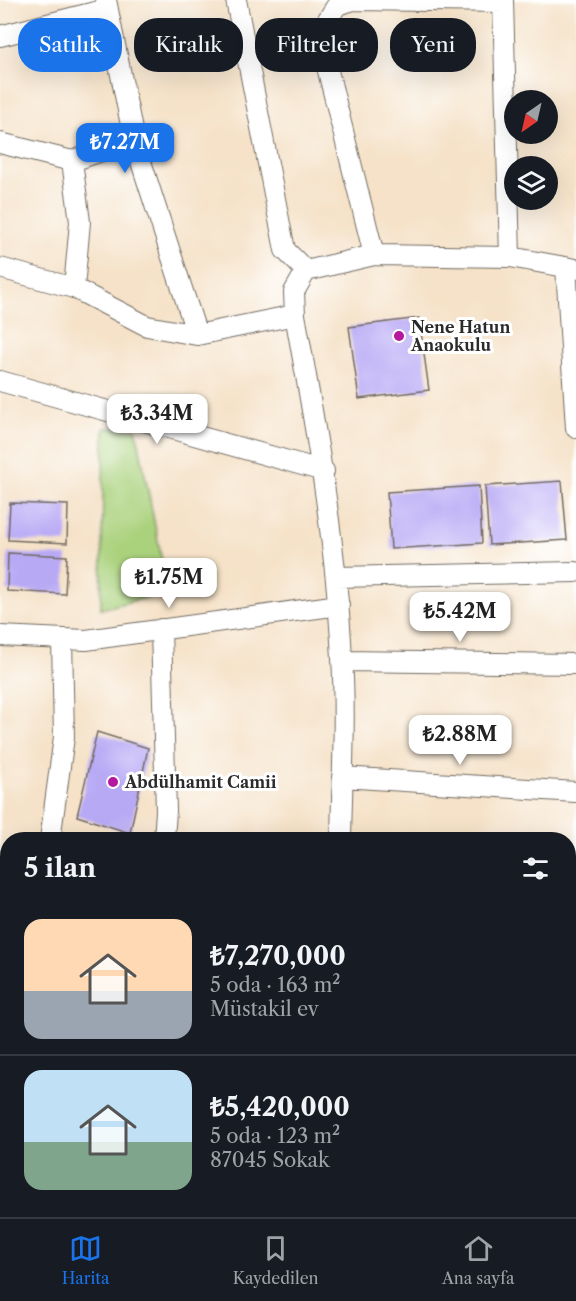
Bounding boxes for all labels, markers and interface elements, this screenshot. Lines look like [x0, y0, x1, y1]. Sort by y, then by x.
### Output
chip: Satılık [18, 18, 122, 72]
chip: Kiralık [134, 18, 243, 72]
chip: Filtreler [255, 18, 378, 72]
chip: Yeni [390, 18, 476, 72]
north arrow [504, 90, 558, 144]
map controls [504, 90, 558, 210]
pin: ₺7.27M [76, 123, 174, 174]
text: ₺7.27M [90, 130, 160, 154]
button: layers [504, 156, 558, 210]
place label: Nene Hatun Anaokulu [410, 317, 510, 355]
marker: Nene Hatun Anaokulu [392, 329, 406, 343]
pin: ₺3.34M [108, 394, 206, 445]
text: ₺3.34M [121, 401, 193, 425]
pin: ₺1.75M [120, 558, 218, 609]
text: ₺1.75M [135, 565, 203, 589]
pin: ₺5.42M [411, 592, 509, 643]
text: ₺5.42M [424, 599, 496, 623]
pin: ₺2.88M [411, 715, 509, 766]
text: ₺2.88M [423, 722, 497, 746]
place label: Abdülhamit Camii [124, 772, 277, 792]
marker: Abdülhamit Camii [106, 775, 120, 789]
text: 5 ilan [24, 852, 96, 884]
icon: filters [519, 852, 552, 885]
text: ₺7,270,000 [210, 940, 346, 972]
icon: home [72, 943, 144, 1015]
text: 5 oda · 163 m² [210, 973, 340, 997]
text: Müstakil ev [210, 997, 319, 1021]
text: ₺5,420,000 [210, 1091, 350, 1123]
icon: home [72, 1094, 144, 1166]
text: 5 oda · 123 m² [210, 1124, 340, 1148]
text: 87045 Sokak [210, 1148, 330, 1172]
tab: Harita [62, 1232, 109, 1288]
tab: Kaydedilen [233, 1232, 319, 1288]
tab: Ana sayfa [442, 1232, 514, 1288]

